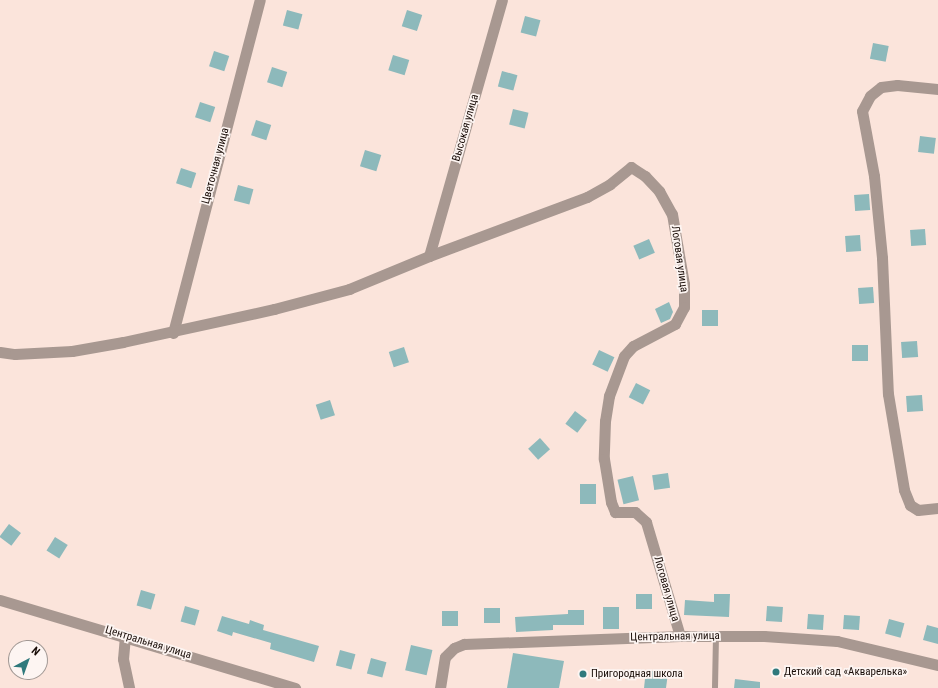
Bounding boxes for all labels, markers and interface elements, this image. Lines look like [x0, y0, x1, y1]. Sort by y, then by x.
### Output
street label: Высокая улица [450, 93, 482, 163]
street label: Цветочная улица [200, 127, 232, 205]
street label: Логовая улица [668, 225, 690, 293]
street label: Логовая улица [650, 555, 682, 623]
street label: Центральная улица [103, 624, 193, 662]
street label: Центральная улица [630, 630, 720, 644]
north arrow [8, 640, 48, 680]
text: N [29, 644, 42, 658]
place label: Детский сад «Акварелька» [784, 665, 907, 679]
place label: Пригородная школа [591, 667, 683, 681]
marker: Детский сад «Акварелька» [771, 667, 781, 677]
marker: Пригородная школа [578, 669, 588, 679]

